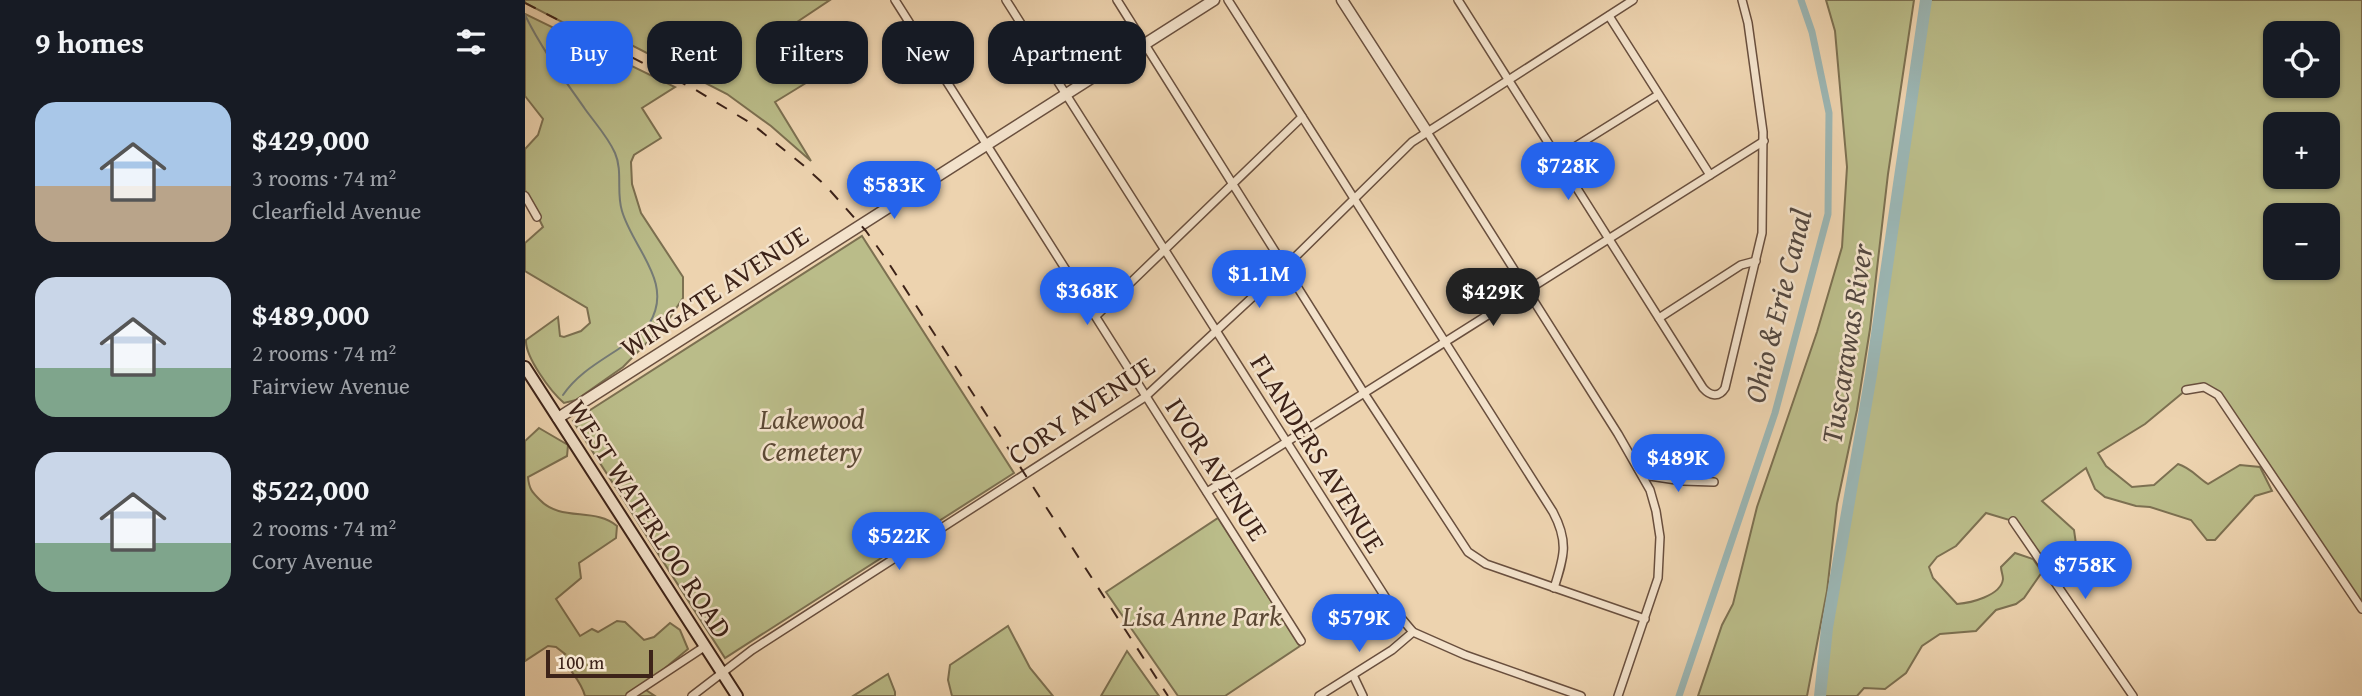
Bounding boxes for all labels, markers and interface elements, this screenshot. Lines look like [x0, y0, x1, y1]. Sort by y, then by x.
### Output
text: 9 homes [35, 20, 144, 64]
chip: Buy [546, 21, 633, 84]
chip: Rent [647, 21, 742, 84]
chip: Filters [756, 21, 868, 84]
chip: New [882, 21, 974, 84]
chip: Apartment [988, 21, 1146, 84]
map controls [2263, 21, 2340, 280]
button: locate [2263, 21, 2340, 98]
icon: filters [452, 23, 490, 61]
button: + [2263, 112, 2340, 189]
text: $429,000 [252, 117, 369, 161]
icon: home [91, 130, 175, 214]
pin: $728K [1519, 142, 1617, 202]
text: $728K [1537, 148, 1599, 181]
text: 3 rooms · 74 m² [252, 161, 396, 194]
pin: $583K [845, 162, 943, 221]
text: $583K [863, 167, 925, 200]
text: Clearfield Avenue [252, 194, 421, 227]
button: − [2263, 203, 2340, 280]
water label: Ohio & Erie Canal [1732, 204, 1822, 407]
street label: WINGATE AVENUE [612, 214, 816, 367]
water label: Tuscarawas River [1808, 240, 1884, 447]
pin: $1.1M [1210, 250, 1308, 310]
text: $1.1M [1228, 256, 1290, 289]
pin: $368K [1038, 268, 1136, 327]
pin: $429K [1444, 268, 1542, 328]
text: $368K [1056, 273, 1118, 306]
text: $429K [1462, 274, 1524, 307]
text: $489,000 [252, 292, 369, 336]
icon: home [91, 305, 175, 389]
text: 2 rooms · 74 m² [252, 336, 396, 369]
street label: CORY AVENUE [999, 345, 1162, 474]
street label: FLANDERS AVENUE [1241, 345, 1396, 560]
text: Fairview Avenue [252, 369, 410, 402]
street label: IVOR AVENUE [1156, 389, 1279, 548]
street label: WEST WATERLOO ROAD [558, 391, 743, 646]
park label: Lakewood Cemetery [758, 398, 865, 471]
pin: $489K [1629, 434, 1727, 494]
text: $489K [1647, 440, 1709, 473]
text: $522,000 [252, 467, 369, 511]
icon: home [91, 480, 175, 564]
text: 2 rooms · 74 m² [252, 511, 396, 544]
pin: $522K [850, 512, 948, 572]
text: $522K [868, 518, 930, 551]
pin: $758K [2036, 542, 2134, 601]
text: Cory Avenue [252, 544, 373, 577]
text: $758K [2054, 547, 2116, 580]
pin: $579K [1310, 594, 1408, 654]
park label: Lisa Anne Park [1121, 595, 1282, 636]
text: $579K [1328, 600, 1390, 633]
scale bar [546, 647, 653, 679]
text: 100 m [557, 648, 604, 676]

